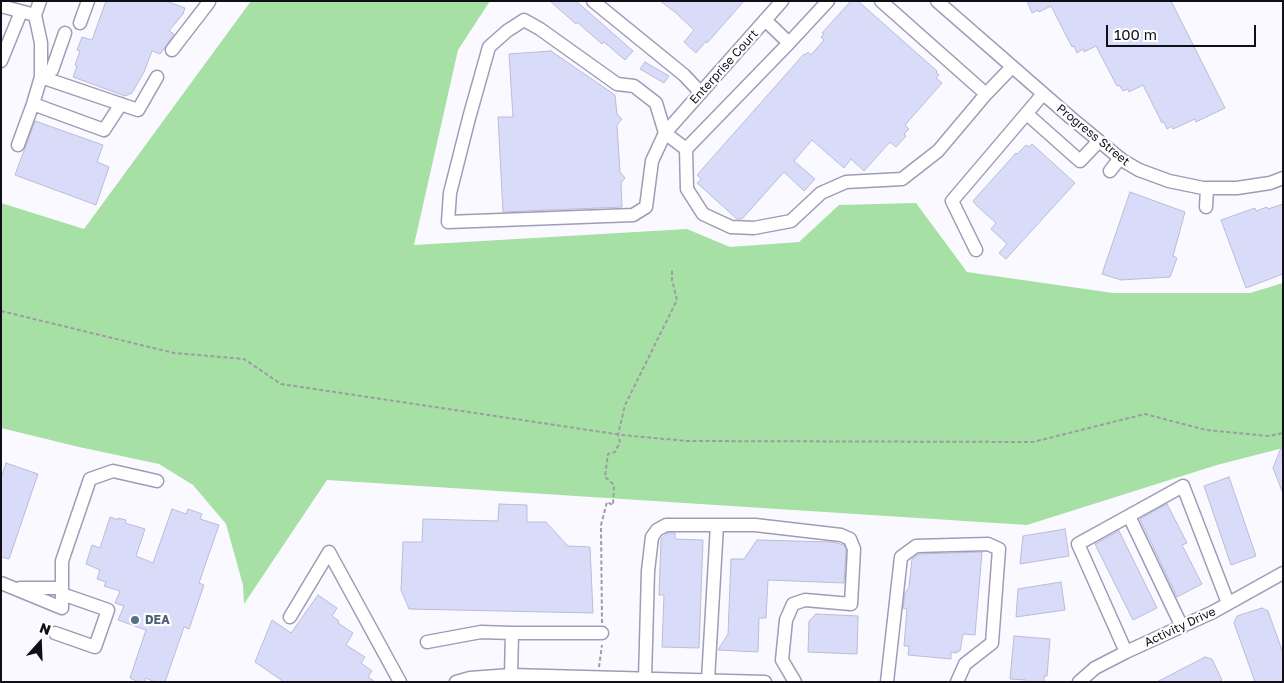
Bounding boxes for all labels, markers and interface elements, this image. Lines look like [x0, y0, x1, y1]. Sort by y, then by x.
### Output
scale bar [1109, 15, 1259, 47]
text: 100 m [1114, 25, 1157, 43]
street label: Enterprise Court [687, 27, 761, 107]
street label: Progress Street [1054, 101, 1132, 169]
street label: Activity Drive [1142, 604, 1218, 650]
place label: DEA [145, 613, 170, 627]
marker: DEA [129, 614, 141, 626]
north arrow [15, 618, 65, 668]
text: N [37, 619, 53, 638]

